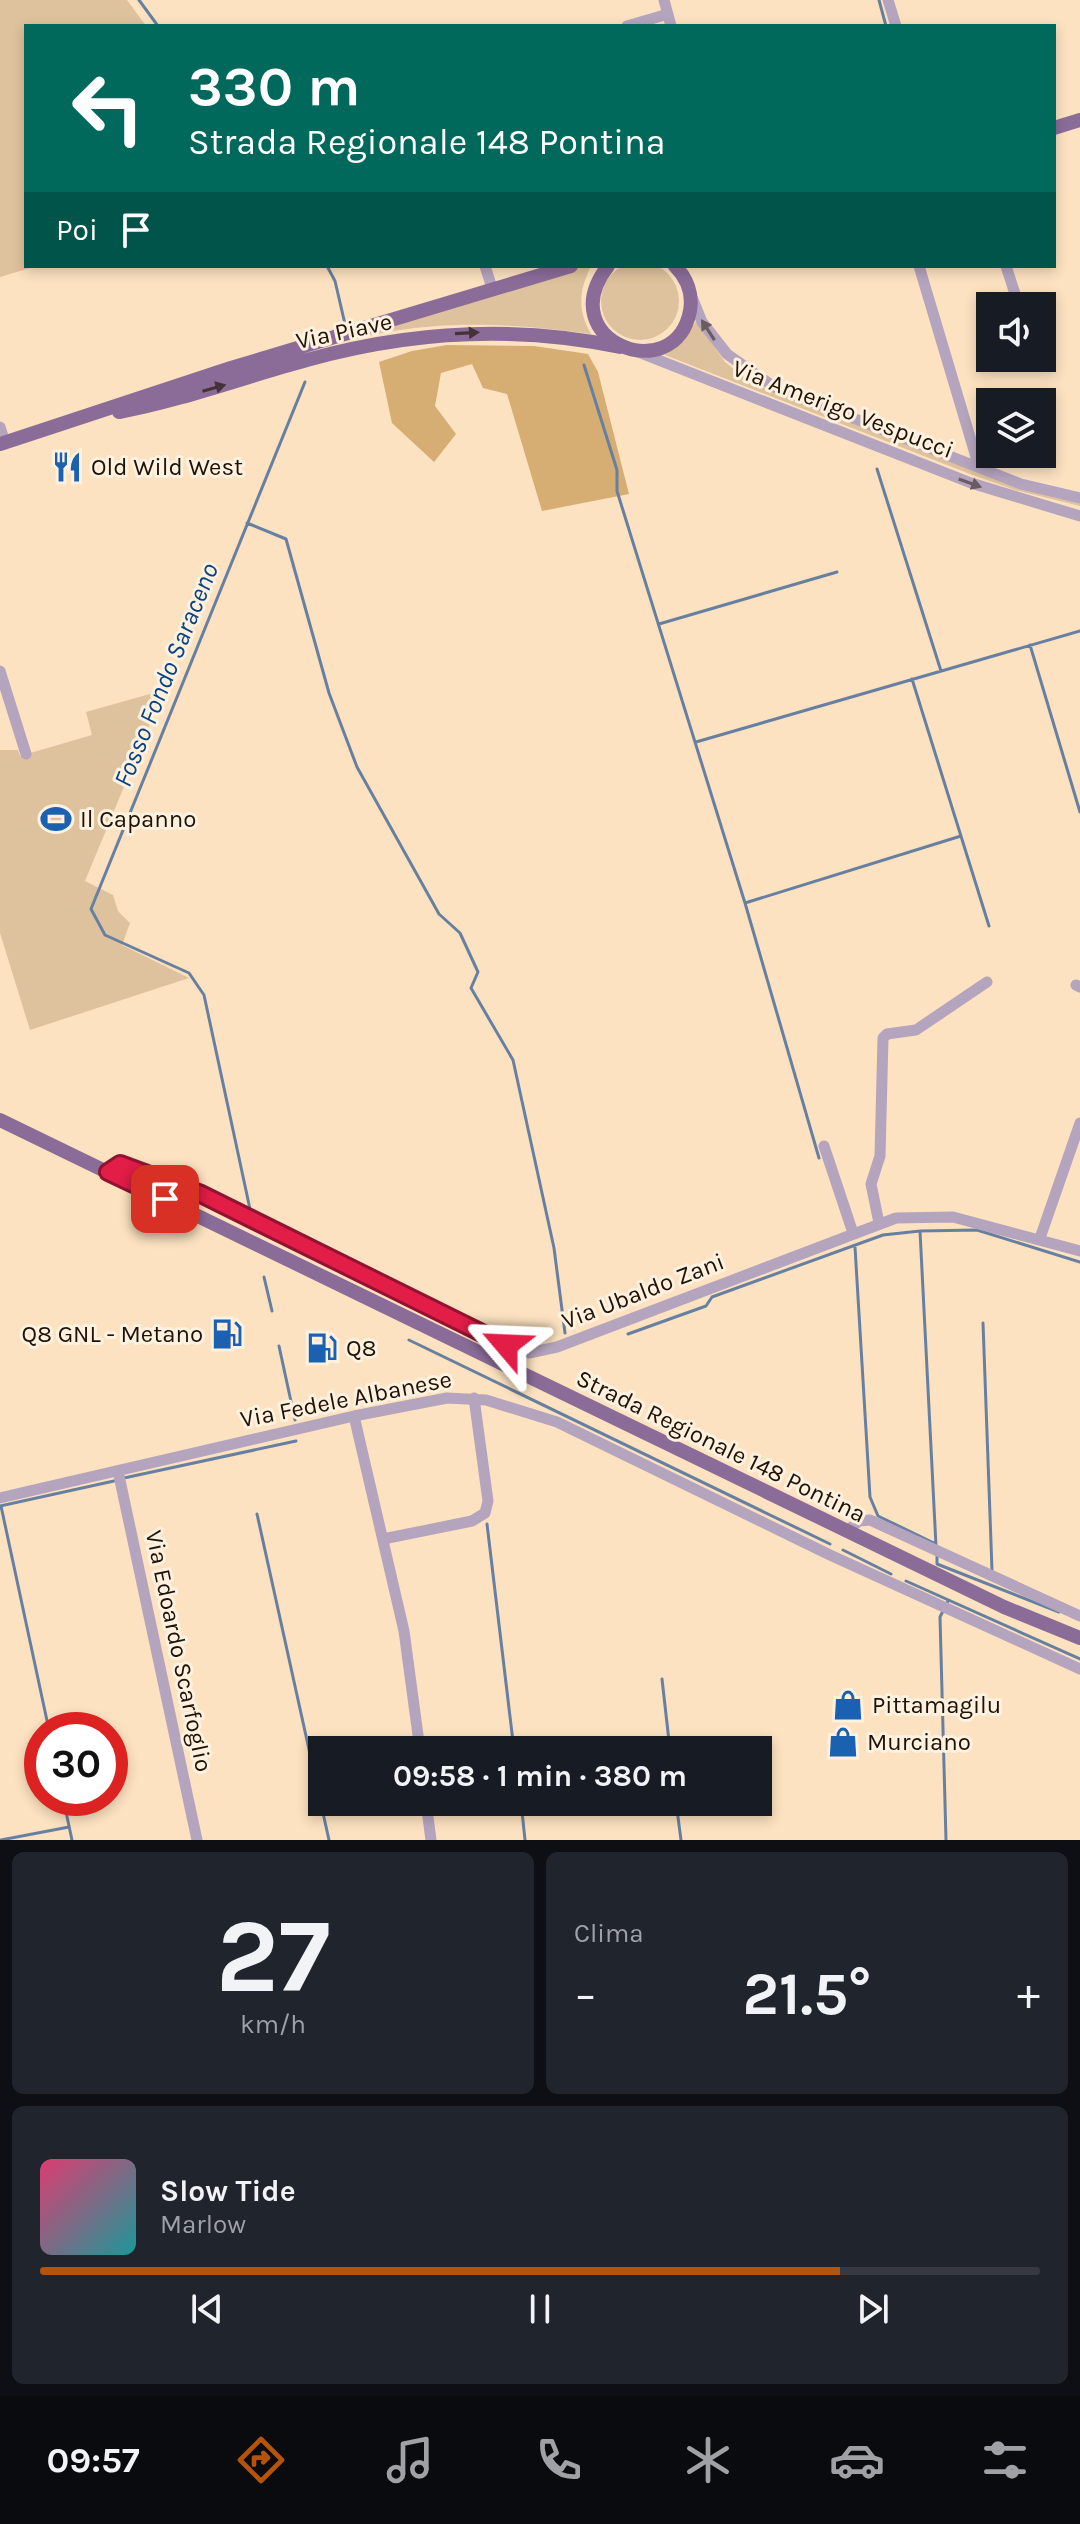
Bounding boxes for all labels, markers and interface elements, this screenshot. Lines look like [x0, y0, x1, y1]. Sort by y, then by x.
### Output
text: 330 m [188, 54, 360, 119]
icon: left [56, 56, 160, 160]
text: Strada Regionale 148 Pontina [188, 121, 666, 163]
icon: arrive [114, 208, 158, 252]
text: Poi [56, 212, 98, 248]
map controls [976, 292, 1056, 468]
button: sound [976, 292, 1056, 372]
street label: Via Piave [293, 307, 395, 355]
one-way arrow [701, 320, 716, 341]
one-way arrow [455, 326, 480, 339]
street label: Via Amerigo Vespucci [729, 354, 957, 464]
one-way arrow [202, 381, 226, 394]
button: layers [976, 388, 1056, 468]
restaurant icon: Old Wild West [50, 450, 84, 484]
place label: Old Wild West [91, 453, 243, 481]
one-way arrow [958, 477, 982, 489]
water label: Fosso Fondo Saraceno [107, 559, 225, 791]
sports icon: Il Capanno [39, 802, 73, 836]
place label: Il Capanno [80, 805, 196, 833]
pin [131, 1165, 199, 1233]
icon: arrive [143, 1177, 187, 1221]
street label: Via Ubaldo Zani [558, 1247, 728, 1335]
position arrow [464, 1303, 548, 1387]
fuel station icon: Q8 GNL - Metano [210, 1317, 244, 1351]
place label: Q8 GNL - Metano [22, 1320, 203, 1348]
fuel station icon: Q8 [305, 1331, 339, 1365]
place label: Q8 [346, 1334, 376, 1362]
street label: Strada Regionale 148 Pontina [572, 1364, 870, 1528]
street label: Via Fedele Albanese [238, 1365, 454, 1433]
street label: Via Edoardo Scarfoglio [140, 1528, 218, 1774]
shop icon: Pittamagilu [831, 1688, 865, 1722]
place label: Pittamagilu [872, 1691, 1001, 1719]
speed limit sign: 30 [24, 1712, 128, 1816]
shop icon: Murciano [826, 1725, 860, 1759]
place label: Murciano [867, 1728, 971, 1756]
text: 09:58 · 1 min · 380 m [393, 1758, 687, 1794]
text: 27 [216, 1896, 330, 2017]
text: Clima [574, 1918, 644, 1949]
text: 21.5° [743, 1959, 871, 2029]
text: − [574, 1969, 597, 2020]
text: + [1017, 1969, 1040, 2020]
text: km/h [240, 2009, 306, 2040]
text: Slow Tide [160, 2173, 296, 2209]
text: Marlow [160, 2209, 246, 2240]
icon: previous [185, 2287, 229, 2331]
icon: pause [518, 2287, 562, 2331]
icon: next [851, 2287, 895, 2331]
icon: directions [233, 2432, 289, 2488]
icon: music [382, 2432, 438, 2488]
icon: phone [531, 2432, 587, 2488]
icon: climate [680, 2432, 736, 2488]
icon: car [829, 2432, 885, 2488]
icon: filters [977, 2432, 1033, 2488]
text: 09:57 [46, 2439, 140, 2481]

